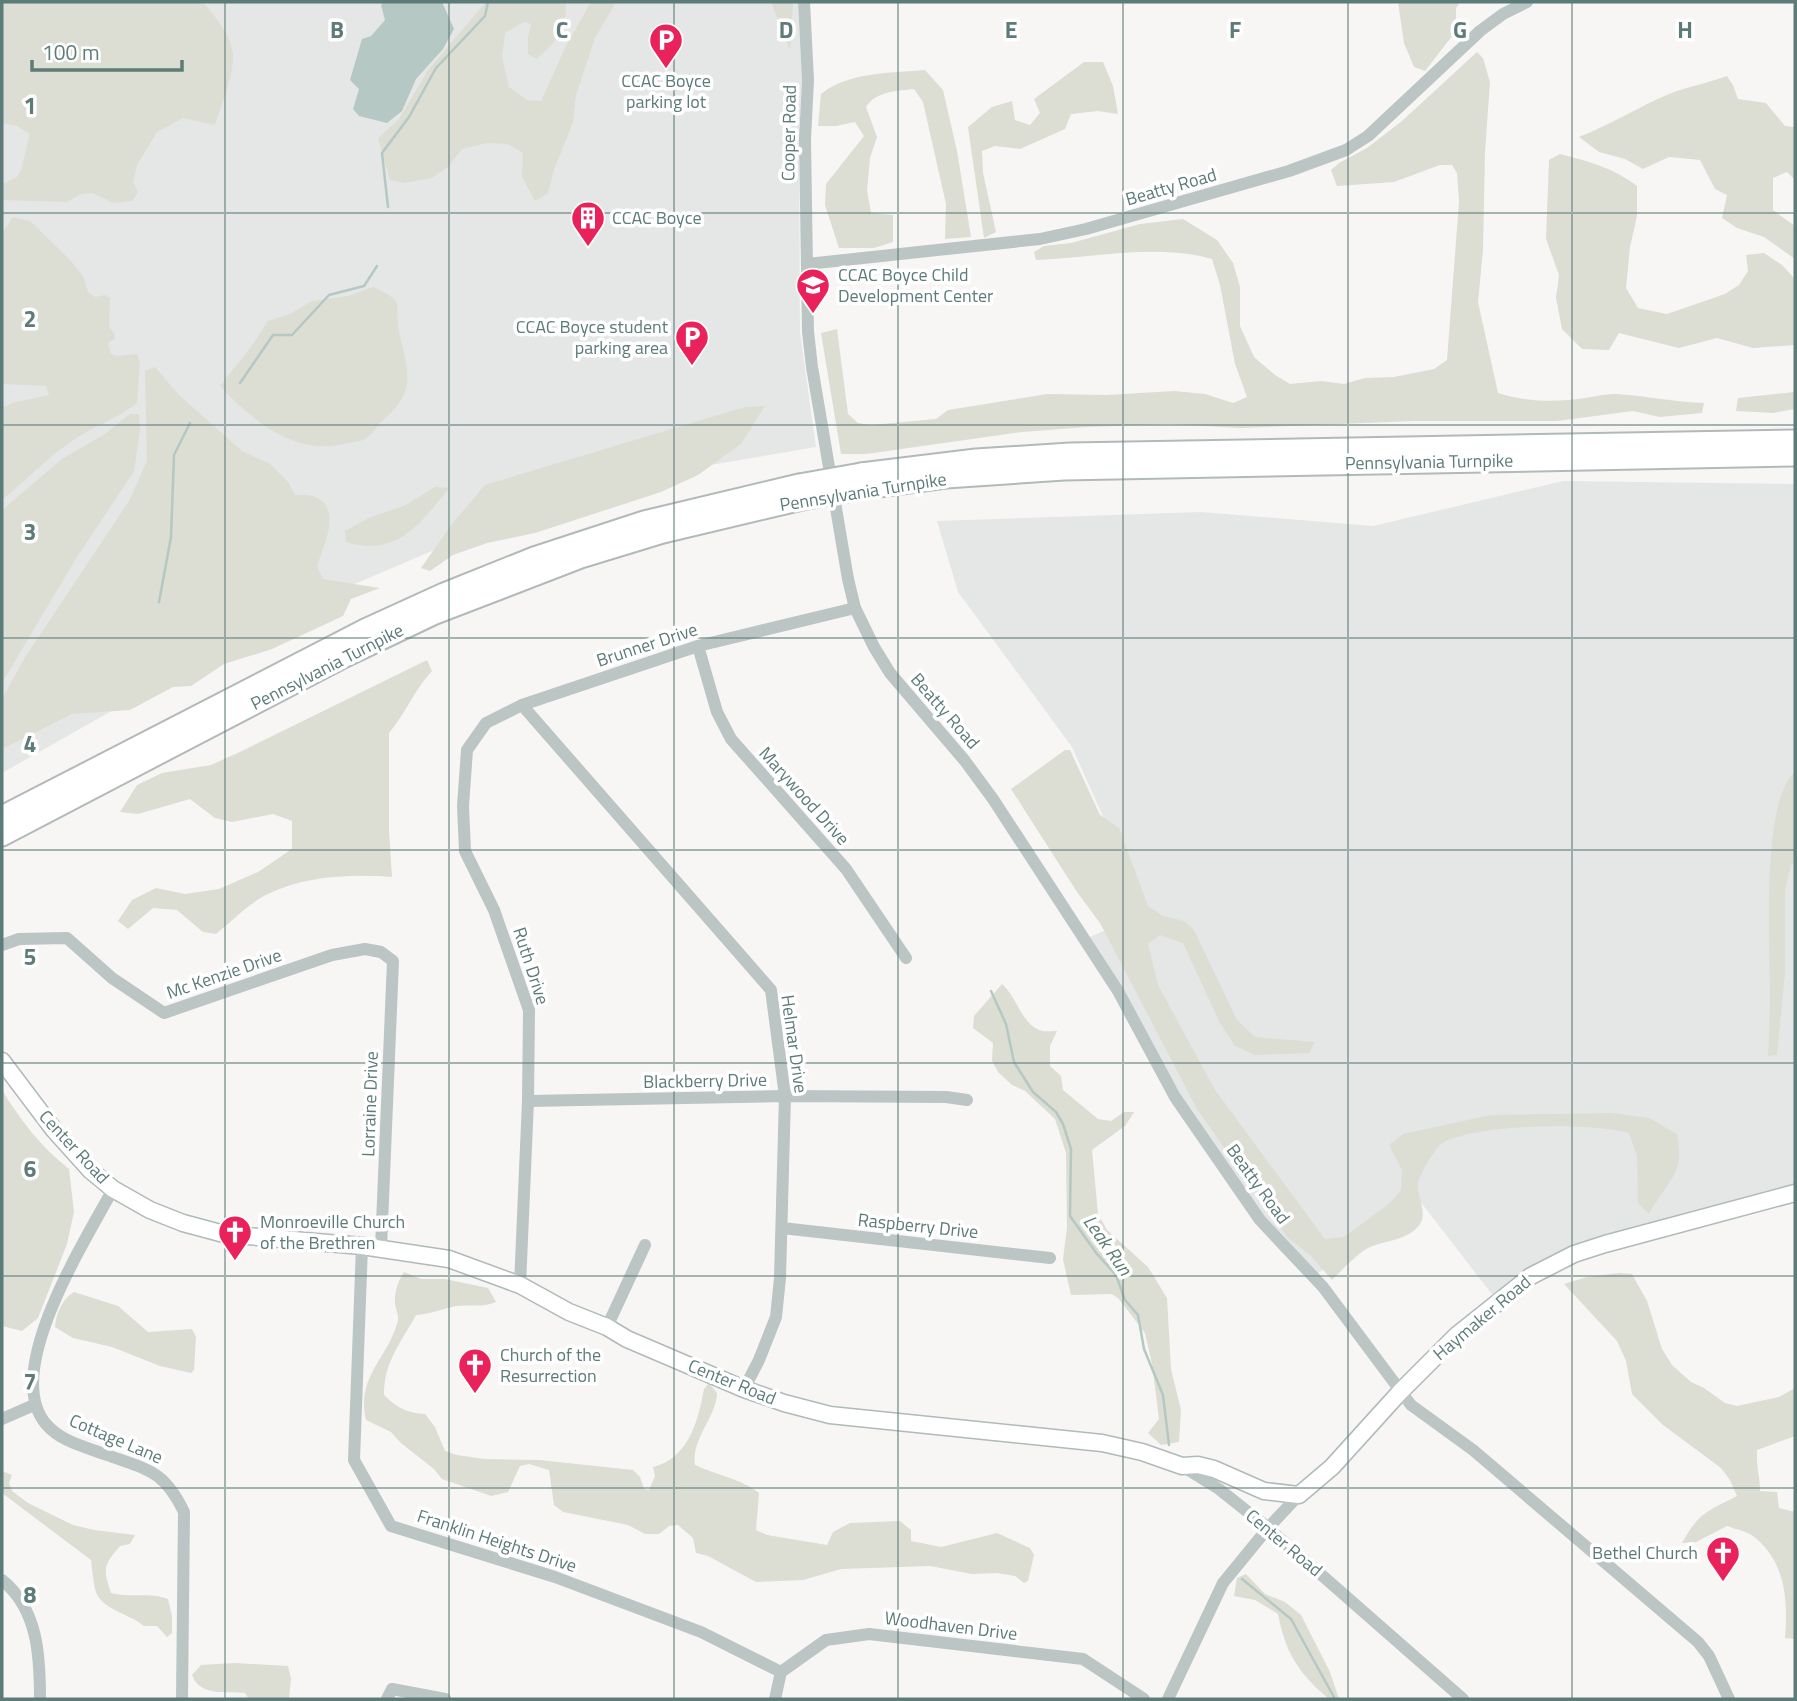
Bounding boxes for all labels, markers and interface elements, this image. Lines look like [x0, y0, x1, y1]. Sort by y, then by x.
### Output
text: B [330, 12, 344, 47]
text: C [556, 12, 568, 47]
text: D [779, 12, 793, 47]
text: E [1005, 12, 1017, 47]
text: F [1229, 12, 1241, 47]
text: G [1453, 12, 1467, 47]
text: H [1677, 12, 1693, 47]
parking icon: CCAC Boyce parking lot [647, 21, 685, 70]
scale bar [32, 28, 182, 72]
text: 100 m [42, 36, 99, 68]
place label: CCAC Boyce parking lot [621, 67, 711, 115]
street label: Cooper Road [774, 85, 803, 181]
text: 1 [24, 88, 36, 123]
street label: Beatty Road [1122, 161, 1220, 212]
building icon: CCAC Boyce [569, 199, 607, 248]
place label: CCAC Boyce [612, 204, 701, 231]
place label: CCAC Boyce Child Development Center [838, 261, 993, 309]
school or university icon: CCAC Boyce Child Development Center [794, 266, 832, 315]
text: 2 [24, 301, 36, 336]
place label: CCAC Boyce student parking area [516, 313, 669, 361]
parking icon: CCAC Boyce student parking area [673, 318, 711, 367]
street label: Pennsylvania Turnpike [1345, 447, 1513, 476]
street label: Pennsylvania Turnpike [778, 465, 948, 518]
text: 3 [24, 514, 36, 549]
street label: Brunner Drive [593, 615, 701, 674]
street label: Pennsylvania Turnpike [246, 616, 408, 717]
street label: Beatty Road [905, 667, 986, 755]
text: 4 [24, 726, 36, 761]
street label: Marywood Drive [753, 740, 856, 851]
street label: Ruth Drive [506, 924, 557, 1008]
text: 5 [24, 939, 36, 974]
street label: Mc Kenzie Drive [163, 941, 285, 1006]
street label: Helmar Drive [774, 993, 815, 1095]
street label: Lorraine Drive [354, 1051, 385, 1157]
street label: Blackberry Drive [643, 1066, 767, 1095]
street label: Center Road [33, 1103, 116, 1190]
street label: Beatty Road [1220, 1138, 1297, 1229]
text: 6 [24, 1151, 37, 1186]
street label: Raspberry Drive [856, 1206, 980, 1245]
place label: Monroeville Church of the Brethren [260, 1208, 405, 1256]
water label: Leak Run [1077, 1208, 1140, 1282]
church icon: Monroeville Church of the Brethren [216, 1213, 254, 1262]
street label: Haymaker Road [1427, 1269, 1537, 1367]
place label: Church of the Resurrection [500, 1341, 601, 1389]
church icon: Church of the Resurrection [456, 1346, 494, 1395]
street label: Center Road [684, 1352, 780, 1411]
text: 7 [24, 1364, 36, 1399]
street label: Cottage Lane [65, 1407, 167, 1470]
street label: Franklin Heights Drive [414, 1502, 580, 1579]
street label: Center Road [1240, 1502, 1329, 1583]
church icon: Bethel Church [1704, 1534, 1742, 1583]
place label: Bethel Church [1592, 1539, 1698, 1566]
text: 8 [24, 1577, 37, 1612]
street label: Woodhaven Drive [883, 1604, 1019, 1647]

